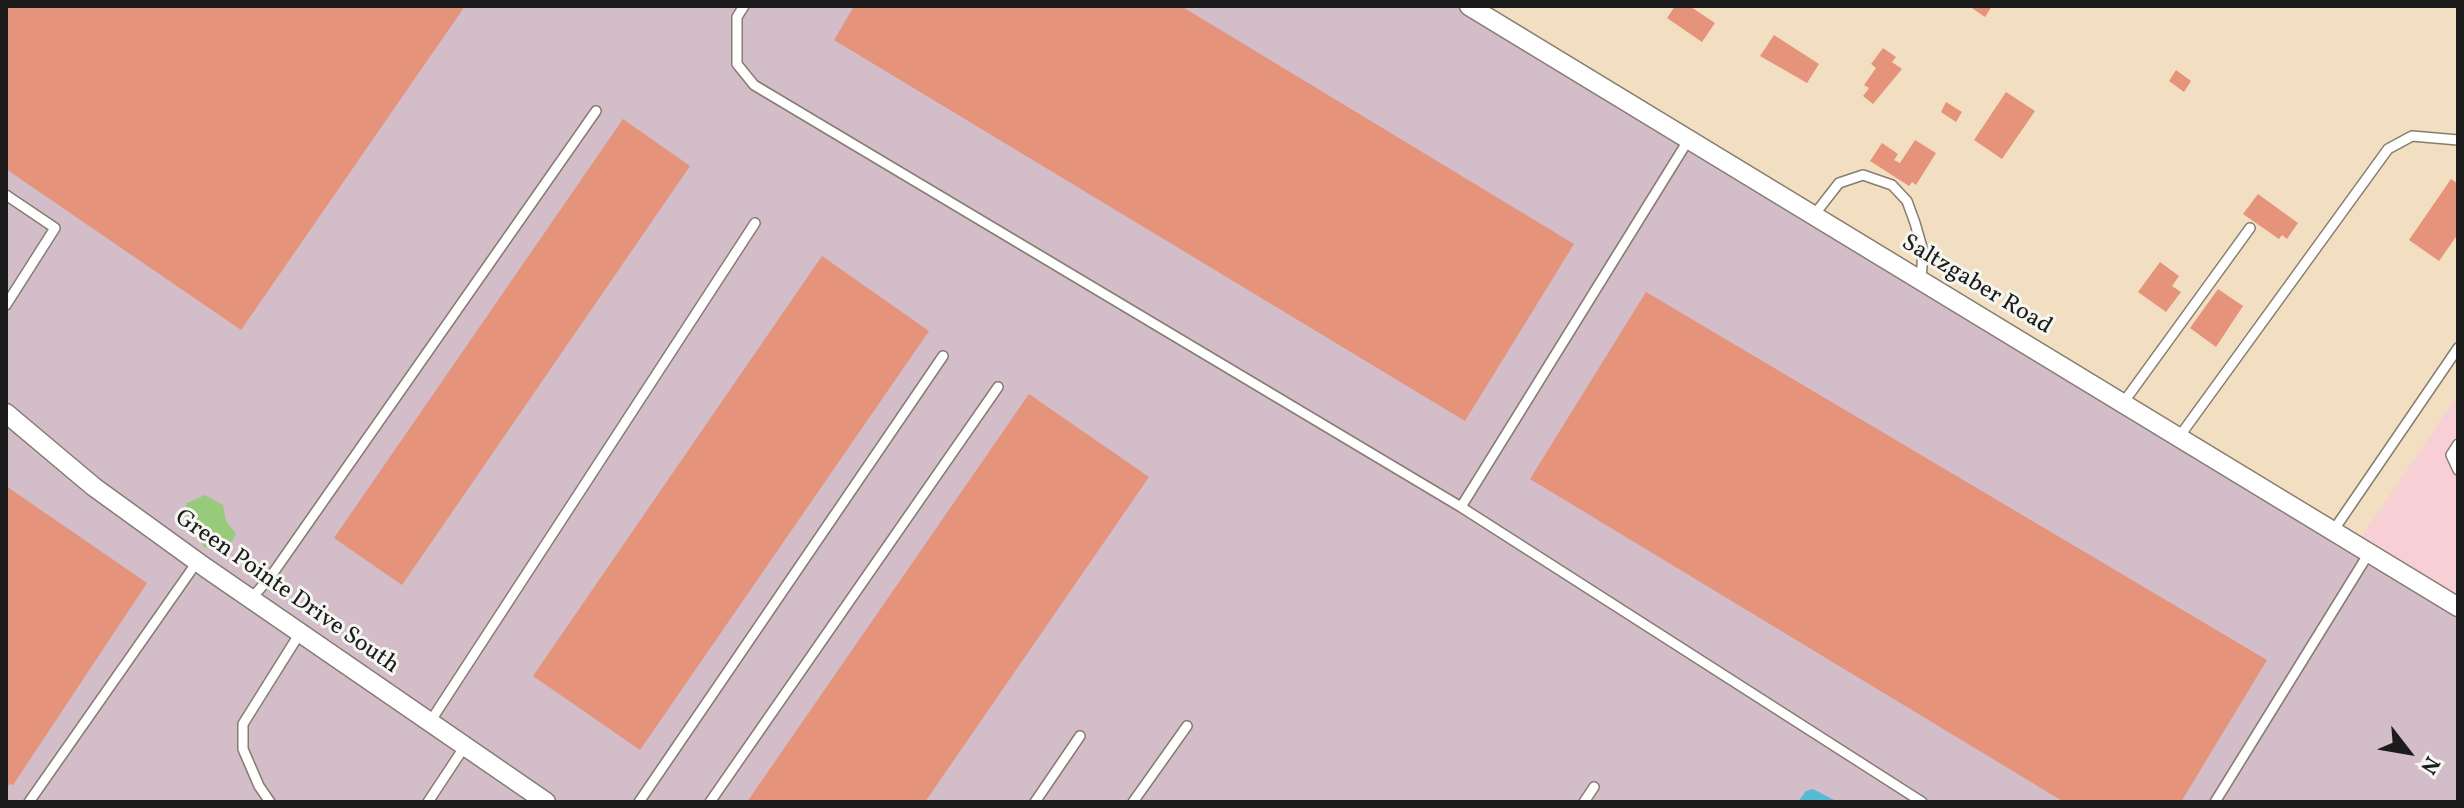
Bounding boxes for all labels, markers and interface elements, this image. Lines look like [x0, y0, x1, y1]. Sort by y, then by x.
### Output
street label: Saltzgaber Road [1895, 230, 2057, 342]
street label: Green Pointe Drive South [168, 505, 404, 681]
north arrow [2368, 712, 2448, 792]
text: N [2412, 750, 2446, 779]

